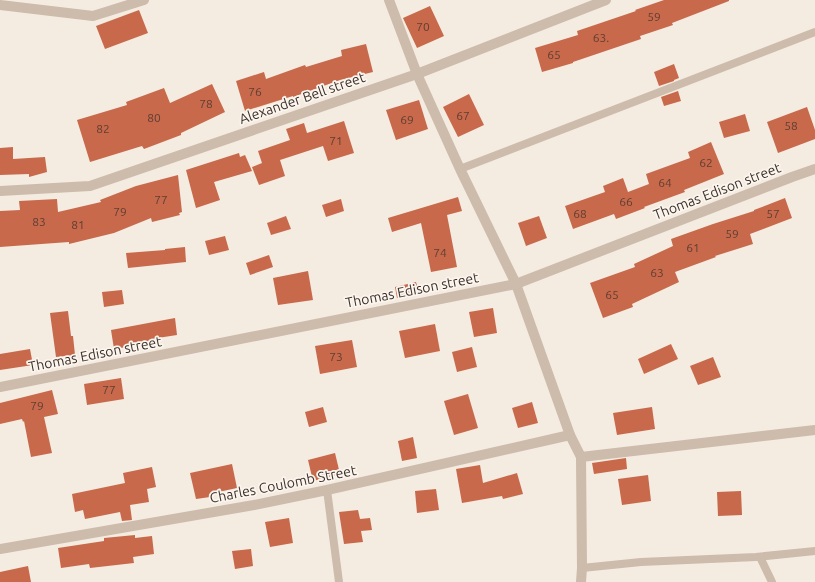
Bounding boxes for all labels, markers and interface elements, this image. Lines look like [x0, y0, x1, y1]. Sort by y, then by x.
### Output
house number: 59 [647, 10, 661, 23]
house number: 70 [416, 20, 430, 33]
house number: 63. [593, 31, 609, 44]
house number: 65 [547, 48, 561, 61]
street label: Alexander Bell street [237, 69, 368, 127]
house number: 76 [248, 85, 262, 98]
house number: 78 [199, 97, 213, 110]
house number: 67 [456, 109, 470, 122]
house number: 80 [147, 111, 161, 124]
house number: 69 [400, 113, 414, 126]
house number: 58 [784, 119, 798, 132]
house number: 82 [96, 122, 110, 135]
house number: 71 [329, 134, 343, 147]
house number: 62 [699, 156, 713, 169]
street label: Thomas Edison street [651, 159, 783, 223]
house number: 64 [658, 176, 672, 189]
house number: 77 [154, 193, 168, 206]
house number: 66 [619, 195, 633, 208]
house number: 79 [113, 205, 127, 218]
house number: 68 [573, 207, 587, 220]
house number: 57 [766, 207, 780, 220]
house number: 83 [32, 215, 46, 228]
house number: 81 [71, 218, 85, 231]
house number: 59 [725, 227, 739, 240]
house number: 61 [686, 241, 700, 254]
house number: 74 [433, 246, 447, 259]
house number: 63 [650, 266, 664, 279]
street label: Thomas Edison street [344, 269, 480, 311]
house number: 65 [605, 288, 619, 301]
street label: Thomas Edison street [27, 333, 163, 375]
house number: 73 [329, 350, 343, 363]
house number: 77 [102, 383, 116, 396]
house number: 79 [30, 399, 44, 412]
street label: Charles Coulomb Street [208, 462, 358, 506]

